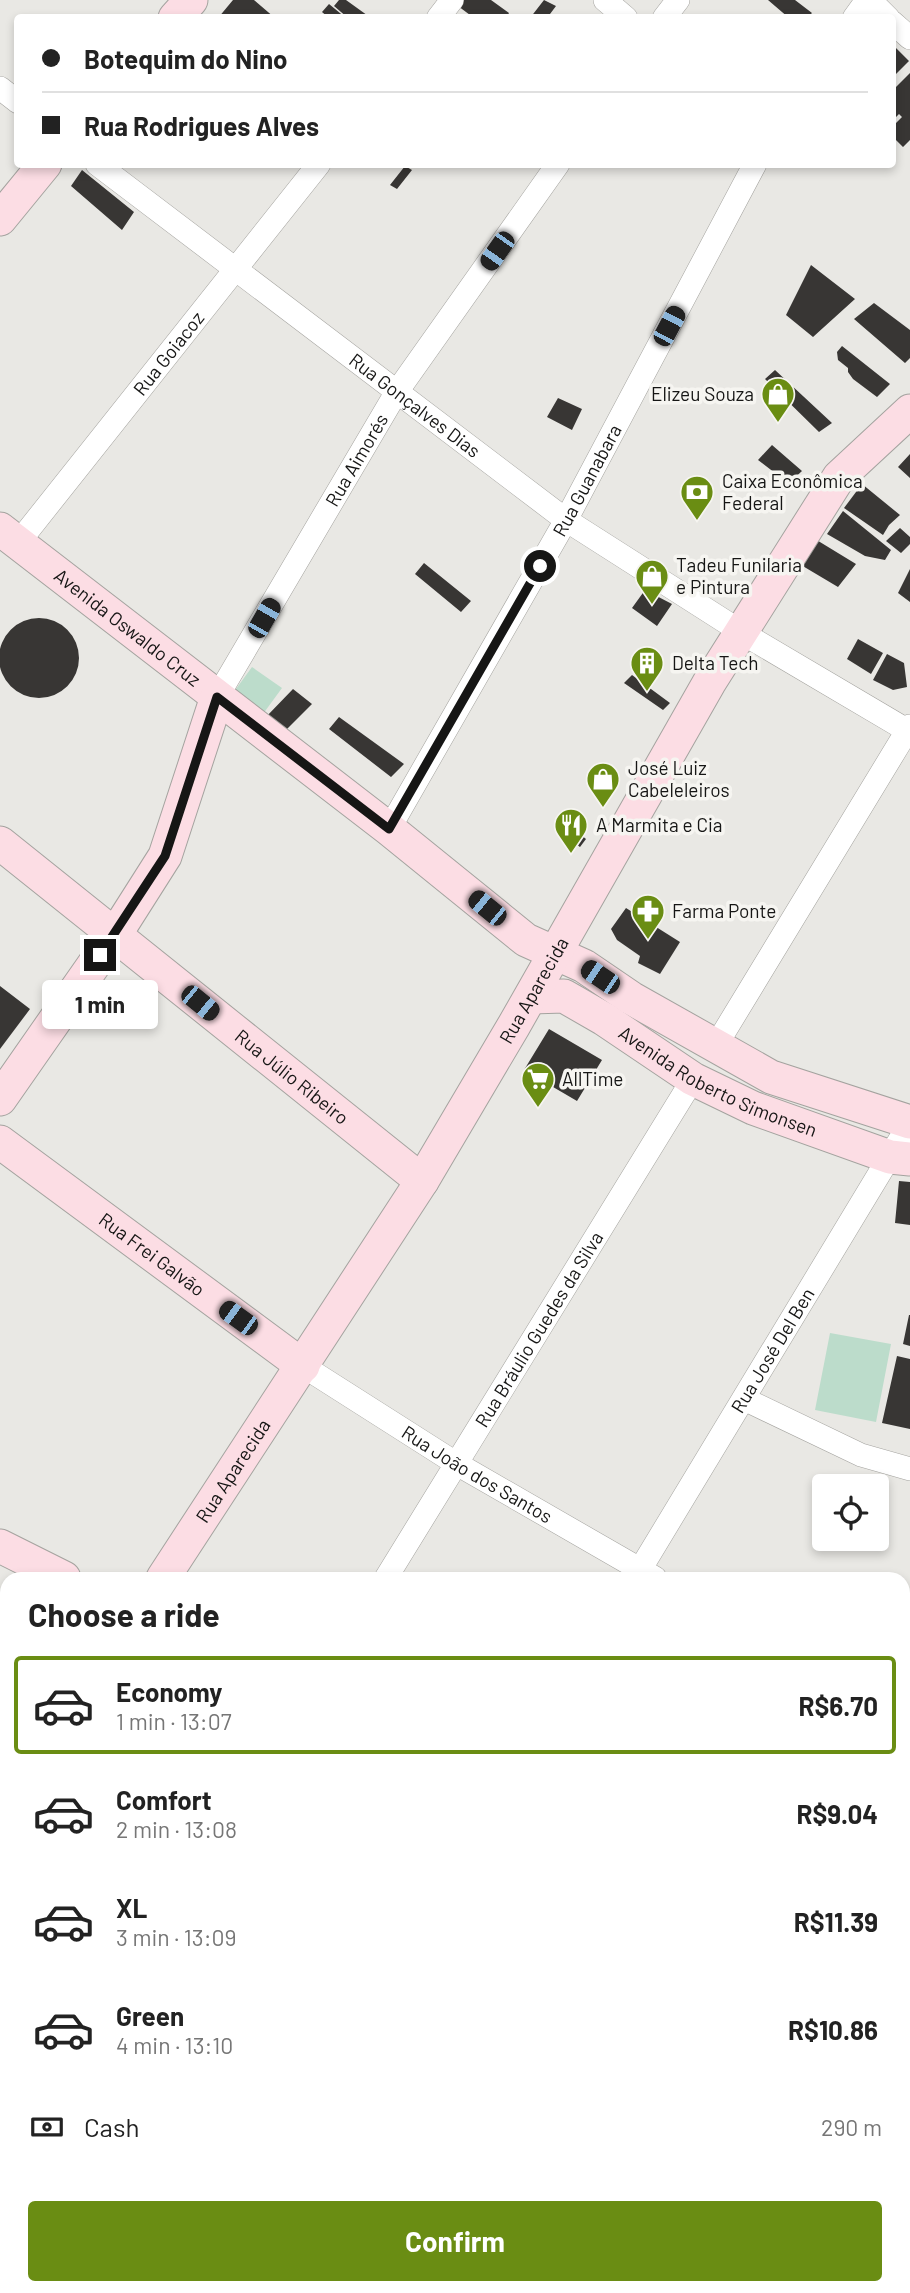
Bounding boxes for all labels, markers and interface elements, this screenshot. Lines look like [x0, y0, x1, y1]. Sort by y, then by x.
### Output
text: Botequim do Nino [84, 43, 288, 74]
text: Rua Rodrigues Alves [84, 110, 319, 141]
car [477, 228, 518, 274]
car [650, 303, 689, 349]
street label: Rua Goiacoz [128, 307, 208, 400]
street label: Rua Gonçalves Dias [345, 348, 485, 462]
shop icon: Elizeu Souza [759, 375, 797, 424]
place label: Elizeu Souza [651, 382, 754, 405]
street label: Rua Aimorés [320, 409, 392, 510]
street label: Rua Guanabara [547, 420, 626, 540]
place label: Caixa Econômica Federal [722, 469, 863, 514]
bank icon: Caixa Econômica Federal [678, 473, 716, 522]
route start [524, 550, 556, 582]
place label: Tadeu Funilaria e Pintura [676, 553, 802, 598]
shop icon: Tadeu Funilaria e Pintura [633, 557, 671, 606]
street label: Avenida Oswaldo Cruz [50, 563, 206, 691]
car [245, 595, 284, 641]
building icon: Delta Tech [628, 644, 666, 693]
place label: Delta Tech [672, 651, 758, 674]
place label: José Luiz Cabeleleiros [628, 756, 730, 801]
shop icon: José Luiz Cabeleleiros [584, 760, 622, 809]
restaurant icon: A Marmita e Cia [552, 806, 590, 855]
place label: A Marmita e Cia [596, 813, 723, 836]
car [465, 887, 510, 929]
pharmacy icon: Farma Ponte [629, 892, 667, 941]
place label: Farma Ponte [672, 899, 776, 922]
street label: Rua Aparecida [494, 933, 573, 1048]
route end [84, 939, 116, 971]
car [577, 957, 624, 997]
callout: 1 min [42, 979, 158, 1028]
car [178, 982, 223, 1024]
text: 1 min [75, 990, 125, 1018]
street label: Avenida Roberto Simonsen [615, 1020, 820, 1141]
street label: Rua Júlio Ribeiro [231, 1024, 354, 1129]
supermarket icon: AllTime [519, 1060, 557, 1109]
place label: AllTime [562, 1067, 623, 1090]
street label: Rua Frei Galvão [95, 1207, 210, 1301]
street label: Rua Bráulio Guedes da Silva [470, 1227, 607, 1431]
street label: Rua José Del Ben [726, 1283, 819, 1417]
car [215, 1297, 262, 1339]
street label: Rua Aparecida [190, 1414, 275, 1527]
street label: Rua João dos Santos [398, 1420, 557, 1527]
map controls [812, 1474, 889, 1551]
button: locate [812, 1474, 889, 1551]
text: Choose a ride [28, 1595, 220, 1633]
icon: car [32, 1674, 95, 1737]
text: Economy [116, 1676, 222, 1707]
text: R$6.70 [798, 1690, 878, 1721]
text: 1 min · 13:07 [116, 1707, 232, 1735]
icon: car [32, 1782, 95, 1845]
text: Comfort [116, 1784, 212, 1815]
text: R$9.04 [796, 1798, 878, 1829]
text: 2 min · 13:08 [116, 1815, 237, 1843]
icon: car [32, 1890, 95, 1953]
text: XL [116, 1892, 147, 1923]
text: R$11.39 [794, 1906, 878, 1937]
text: 3 min · 13:09 [116, 1923, 236, 1951]
icon: car [32, 1998, 95, 2061]
text: Green [116, 2000, 184, 2031]
text: R$10.86 [788, 2014, 878, 2045]
text: 4 min · 13:10 [116, 2031, 233, 2059]
icon: cash [28, 2108, 66, 2146]
text: Cash [84, 2111, 139, 2142]
text: 290 m [821, 2113, 882, 2141]
button: Confirm [28, 2201, 882, 2281]

